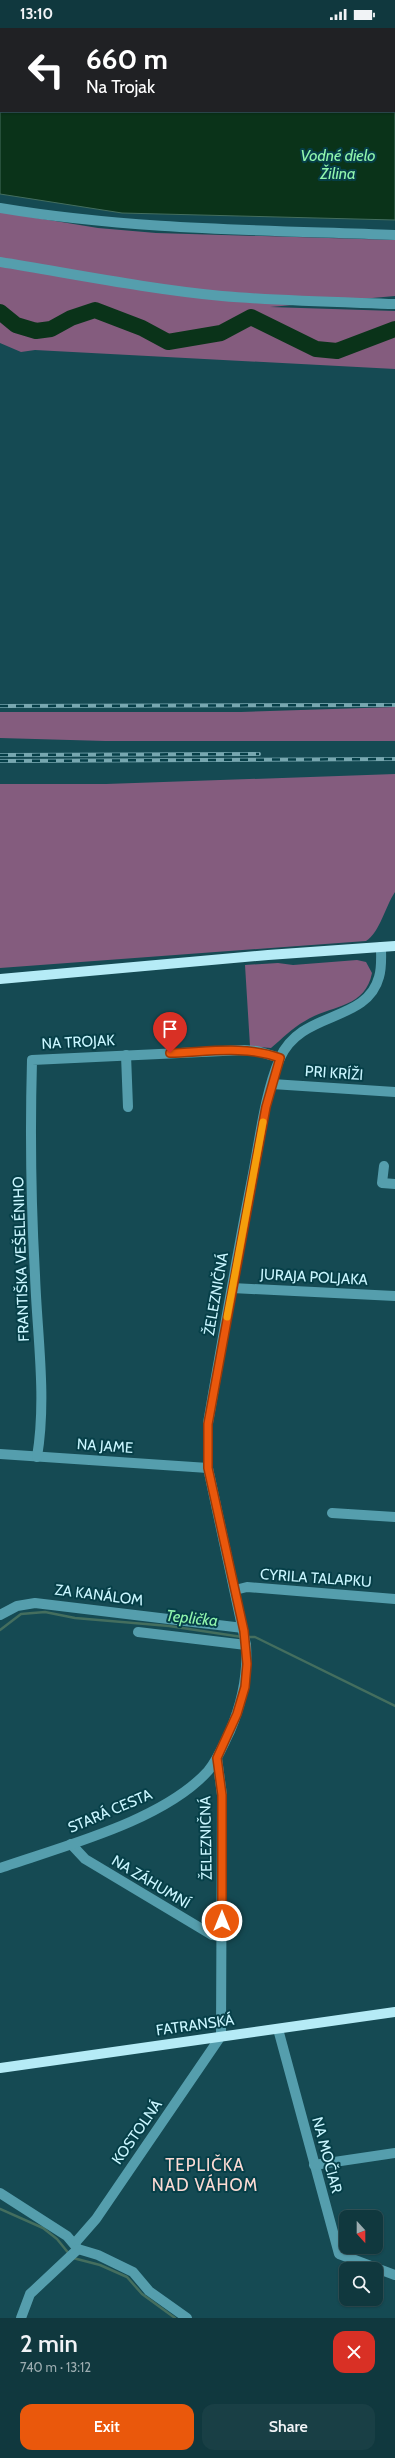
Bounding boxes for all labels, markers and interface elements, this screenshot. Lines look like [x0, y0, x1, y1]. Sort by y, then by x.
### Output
text: 13:10 [20, 5, 53, 23]
text: 660 m [86, 42, 168, 76]
icon: left [20, 44, 72, 96]
text: Na Trojak [86, 76, 155, 98]
water label: Vodné dielo Žilina [300, 146, 376, 183]
pin [153, 1012, 187, 1053]
icon: arrive [159, 1018, 181, 1040]
street label: NA TROJAK [41, 1031, 116, 1053]
street label: PRI KRÍŽI [304, 1061, 364, 1084]
street label: FRANTIŠKA VEŠELÉNIHO [8, 1176, 33, 1342]
street label: ŽELEZNIČNÁ [199, 1250, 232, 1337]
street label: JURAJA POLJAKA [259, 1265, 369, 1289]
street label: NA JAME [76, 1435, 134, 1457]
street label: CYRILA TALAPKU [260, 1565, 372, 1591]
street label: ZA KANÁLOM [54, 1580, 144, 1609]
water label: Teplička [165, 1606, 219, 1630]
street label: STARÁ CESTA [65, 1784, 155, 1837]
street label: ŽELEZNIČNÁ [195, 1795, 216, 1880]
street label: NA ZÁHUMNÍ [108, 1851, 194, 1913]
position arrow [201, 1900, 243, 1942]
street label: FATRANSKÁ [155, 2010, 236, 2039]
street label: KOSTOLNÁ [107, 2095, 166, 2168]
street label: NA MOČIAR [308, 2115, 347, 2195]
district label: TEPLIČKA NAD VÁHOM [152, 2154, 258, 2195]
north arrow [339, 2210, 383, 2254]
map controls [339, 2210, 383, 2306]
button: search [339, 2262, 383, 2306]
text: 2 min [20, 2329, 78, 2358]
button: close [333, 2331, 375, 2373]
text: 740 m · 13:12 [20, 2359, 91, 2375]
button: Exit [20, 2404, 194, 2450]
button: Share [202, 2404, 375, 2450]

